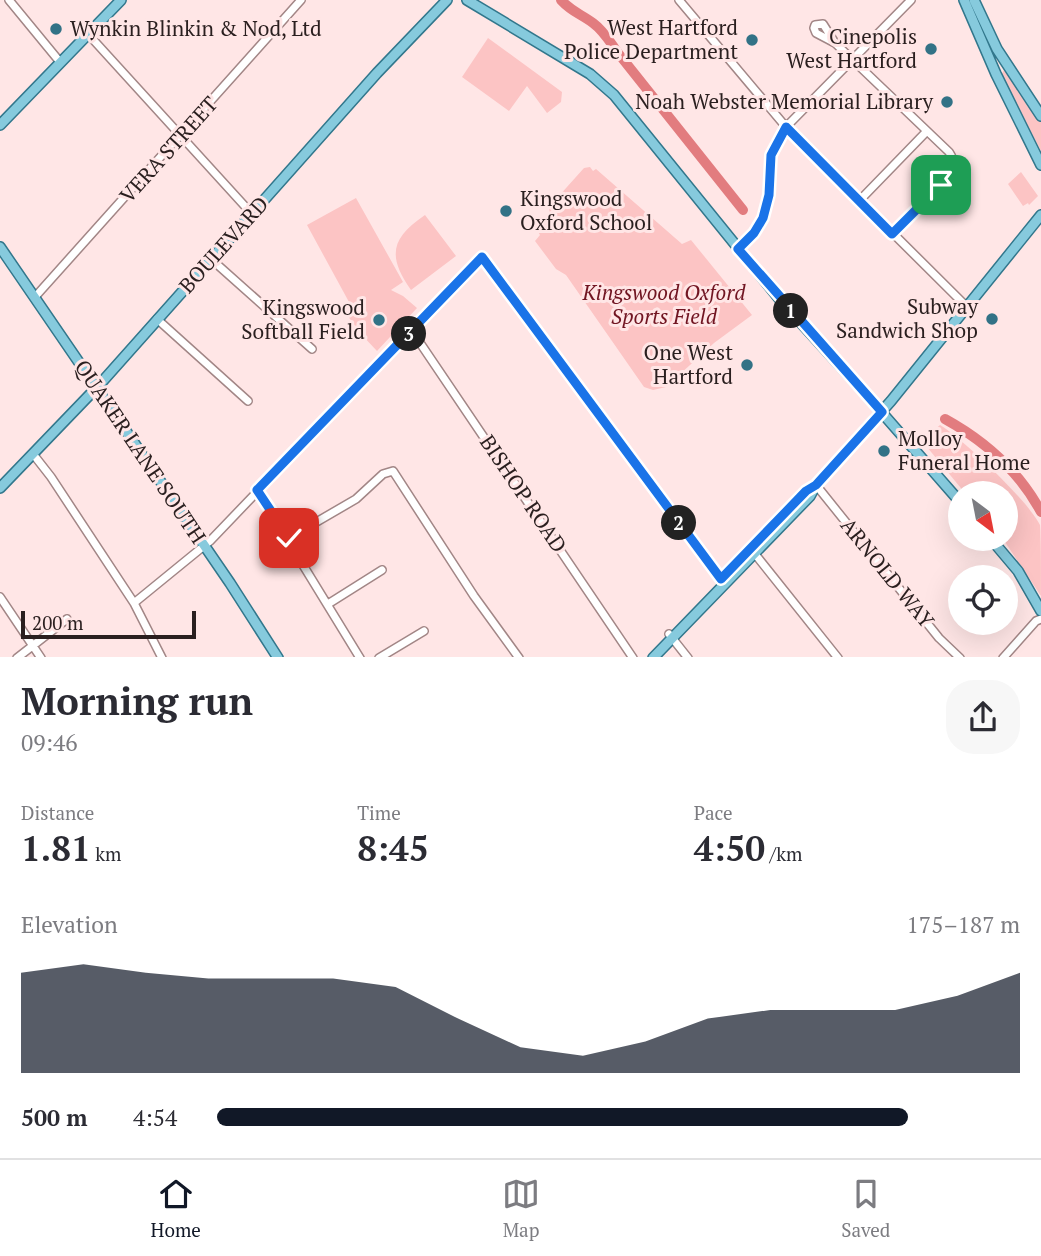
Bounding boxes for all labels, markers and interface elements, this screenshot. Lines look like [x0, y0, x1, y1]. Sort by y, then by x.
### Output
place label: West Hartford Police Department [564, 13, 738, 65]
place label: Wynkin Blinkin & Nod, Ltd [70, 14, 322, 42]
marker: Wynkin Blinkin & Nod, Ltd [48, 21, 64, 37]
place label: Cinepolis West Hartford [786, 22, 917, 74]
marker: West Hartford Police Department [744, 32, 760, 48]
marker: Cinepolis West Hartford [923, 41, 939, 57]
place label: Noah Webster Memorial Library [635, 87, 933, 115]
street label: VERA STREET [113, 90, 224, 209]
marker: Noah Webster Memorial Library [939, 94, 955, 110]
pin [911, 155, 971, 215]
icon: arrive [922, 166, 960, 204]
place label: Kingswood Oxford School [520, 184, 652, 236]
street label: BOULEVARD [172, 190, 274, 299]
marker: Kingswood Oxford School [498, 203, 514, 219]
park label: Kingswood Oxford Sports Field [582, 278, 746, 330]
place label: Subway Sandwich Shop [836, 292, 978, 344]
place label: Kingswood Softball Field [241, 293, 365, 345]
pin: 1 [774, 294, 808, 328]
text: 1 [785, 298, 796, 323]
marker: Subway Sandwich Shop [984, 311, 1000, 327]
marker: Kingswood Softball Field [371, 312, 387, 328]
pin: 3 [392, 316, 426, 352]
text: 3 [403, 321, 414, 346]
place label: One West Hartford [644, 338, 733, 390]
street label: QUAKER LANE SOUTH [69, 354, 213, 549]
marker: One West Hartford [739, 357, 755, 373]
place label: Molloy Funeral Home [898, 424, 1030, 476]
street label: BISHOP ROAD [474, 429, 574, 558]
marker: Molloy Funeral Home [876, 443, 892, 459]
north arrow [948, 481, 1018, 551]
map controls [948, 481, 1018, 635]
pin: 2 [662, 505, 696, 540]
pin [259, 508, 319, 568]
text: 2 [673, 510, 684, 535]
street label: ARNOLD WAY [835, 512, 941, 634]
icon: check [270, 519, 308, 557]
button: locate [948, 565, 1018, 635]
scale bar [21, 608, 196, 640]
text: 200 m [32, 610, 83, 635]
text: Morning run [21, 676, 253, 726]
button: share [946, 680, 1020, 754]
text: 09:46 [21, 727, 78, 758]
text: Distance [21, 800, 94, 825]
text: Time [357, 800, 401, 825]
text: Pace [694, 800, 733, 825]
text: 1.81 [21, 825, 91, 871]
text: 8:45 [357, 825, 429, 871]
text: 4:50 [694, 825, 765, 871]
text: km [91, 841, 122, 866]
text: /km [765, 841, 802, 866]
text: Elevation [21, 909, 118, 940]
text: 175–187 m [907, 909, 1020, 940]
text: 500 m [21, 1102, 87, 1133]
text: 4:54 [133, 1102, 177, 1133]
tab: Home [151, 1175, 201, 1242]
tab: Map [502, 1175, 540, 1242]
tab: Saved [841, 1175, 890, 1242]

